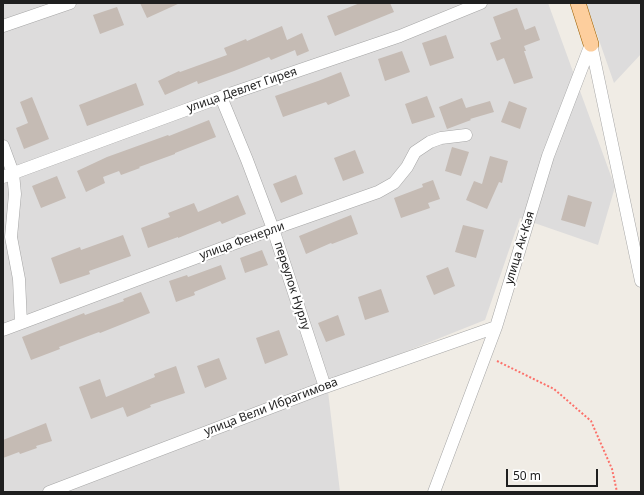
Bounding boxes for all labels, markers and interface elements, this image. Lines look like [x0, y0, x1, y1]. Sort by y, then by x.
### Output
street label: улица Девлет Гирея [185, 64, 299, 116]
street label: улица Ак-Кая [502, 210, 538, 286]
street label: улица Фенерли [198, 219, 286, 263]
street label: переулок Нурлу [271, 240, 313, 332]
street label: улица Вели Ибрагимова [202, 375, 340, 439]
scale bar [508, 461, 600, 487]
text: 50 m [513, 467, 541, 484]

